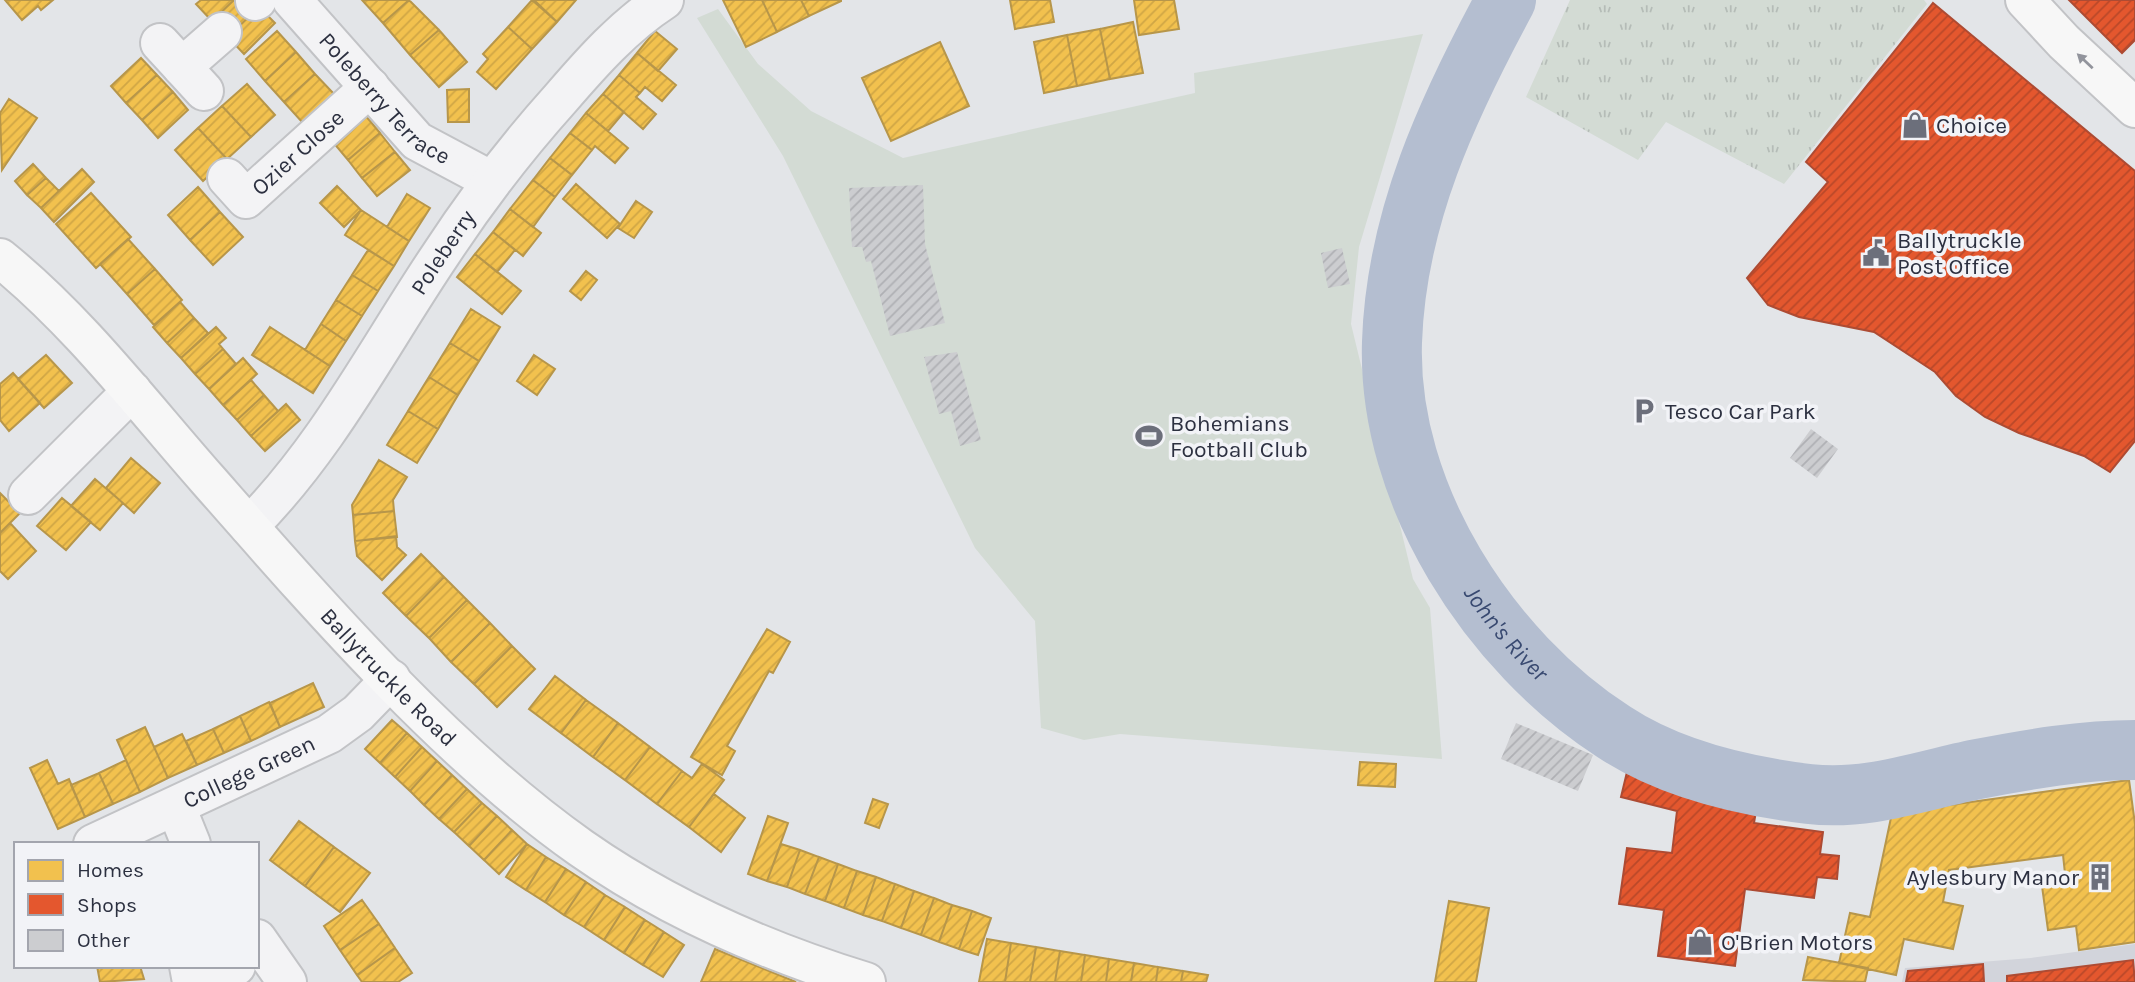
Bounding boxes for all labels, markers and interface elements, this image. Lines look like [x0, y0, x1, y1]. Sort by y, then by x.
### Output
street label: Poleberry Terrace [313, 27, 455, 170]
one-way arrow [2077, 54, 2094, 70]
street label: Ozier Close [246, 104, 350, 201]
shop icon: Choice [1900, 110, 1930, 140]
place label: Choice [1936, 112, 2007, 139]
street label: Poleberry [405, 204, 481, 300]
place label: Ballytruckle Post Office [1897, 227, 2022, 280]
public building icon: Ballytruckle Post Office [1861, 238, 1891, 268]
parking icon: Tesco Car Park [1629, 396, 1659, 426]
place label: Tesco Car Park [1665, 398, 1816, 425]
place label: Bohemians Football Club [1170, 410, 1308, 463]
sports icon: Bohemians Football Club [1134, 421, 1164, 451]
water label: John's River [1458, 580, 1554, 687]
street label: Ballytruckle Road [315, 602, 462, 752]
street label: College Green [179, 729, 319, 814]
legend [14, 842, 259, 968]
text: Homes [77, 858, 144, 882]
building icon: Aylesbury Manor [2085, 862, 2115, 892]
place label: Aylesbury Manor [1906, 864, 2080, 891]
text: Shops [77, 893, 137, 917]
shop icon: O'Brien Motors [1685, 927, 1715, 957]
text: Other [77, 928, 130, 952]
place label: O'Brien Motors [1721, 929, 1873, 956]

